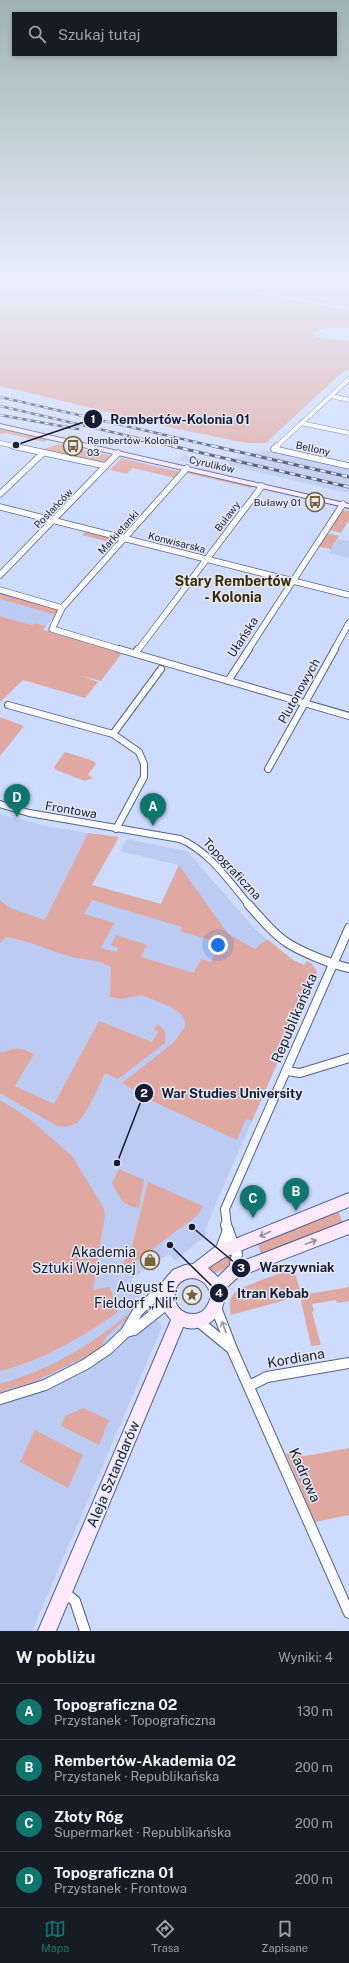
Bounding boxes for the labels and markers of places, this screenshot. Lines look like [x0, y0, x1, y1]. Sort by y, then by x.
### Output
callout: Rembertów-Kolonia 01 [83, 407, 258, 432]
place label: Rembertów-Kolonia 03 [87, 434, 179, 458]
bus stop icon: Rembertów-Kolonia 03 [62, 435, 84, 457]
bus stop icon: Buławy 01 [304, 491, 326, 513]
place label: Buławy 01 [254, 496, 301, 508]
pin: D [4, 784, 30, 817]
pin: A [140, 793, 166, 826]
callout: War Studies University [134, 1081, 311, 1106]
pin: B [283, 1178, 309, 1211]
pin: C [240, 1185, 266, 1218]
place label: Akademia Sztuki Wojennej [32, 1244, 136, 1276]
shop icon: Akademia Sztuki Wojennej [139, 1249, 161, 1271]
callout: Warzywniak [231, 1255, 342, 1280]
place label: August E. Fieldorf „Nil” [94, 1279, 178, 1311]
callout: Itran Kebab [209, 1280, 317, 1305]
place icon: August E. Fieldorf „Nil” [181, 1284, 203, 1306]

